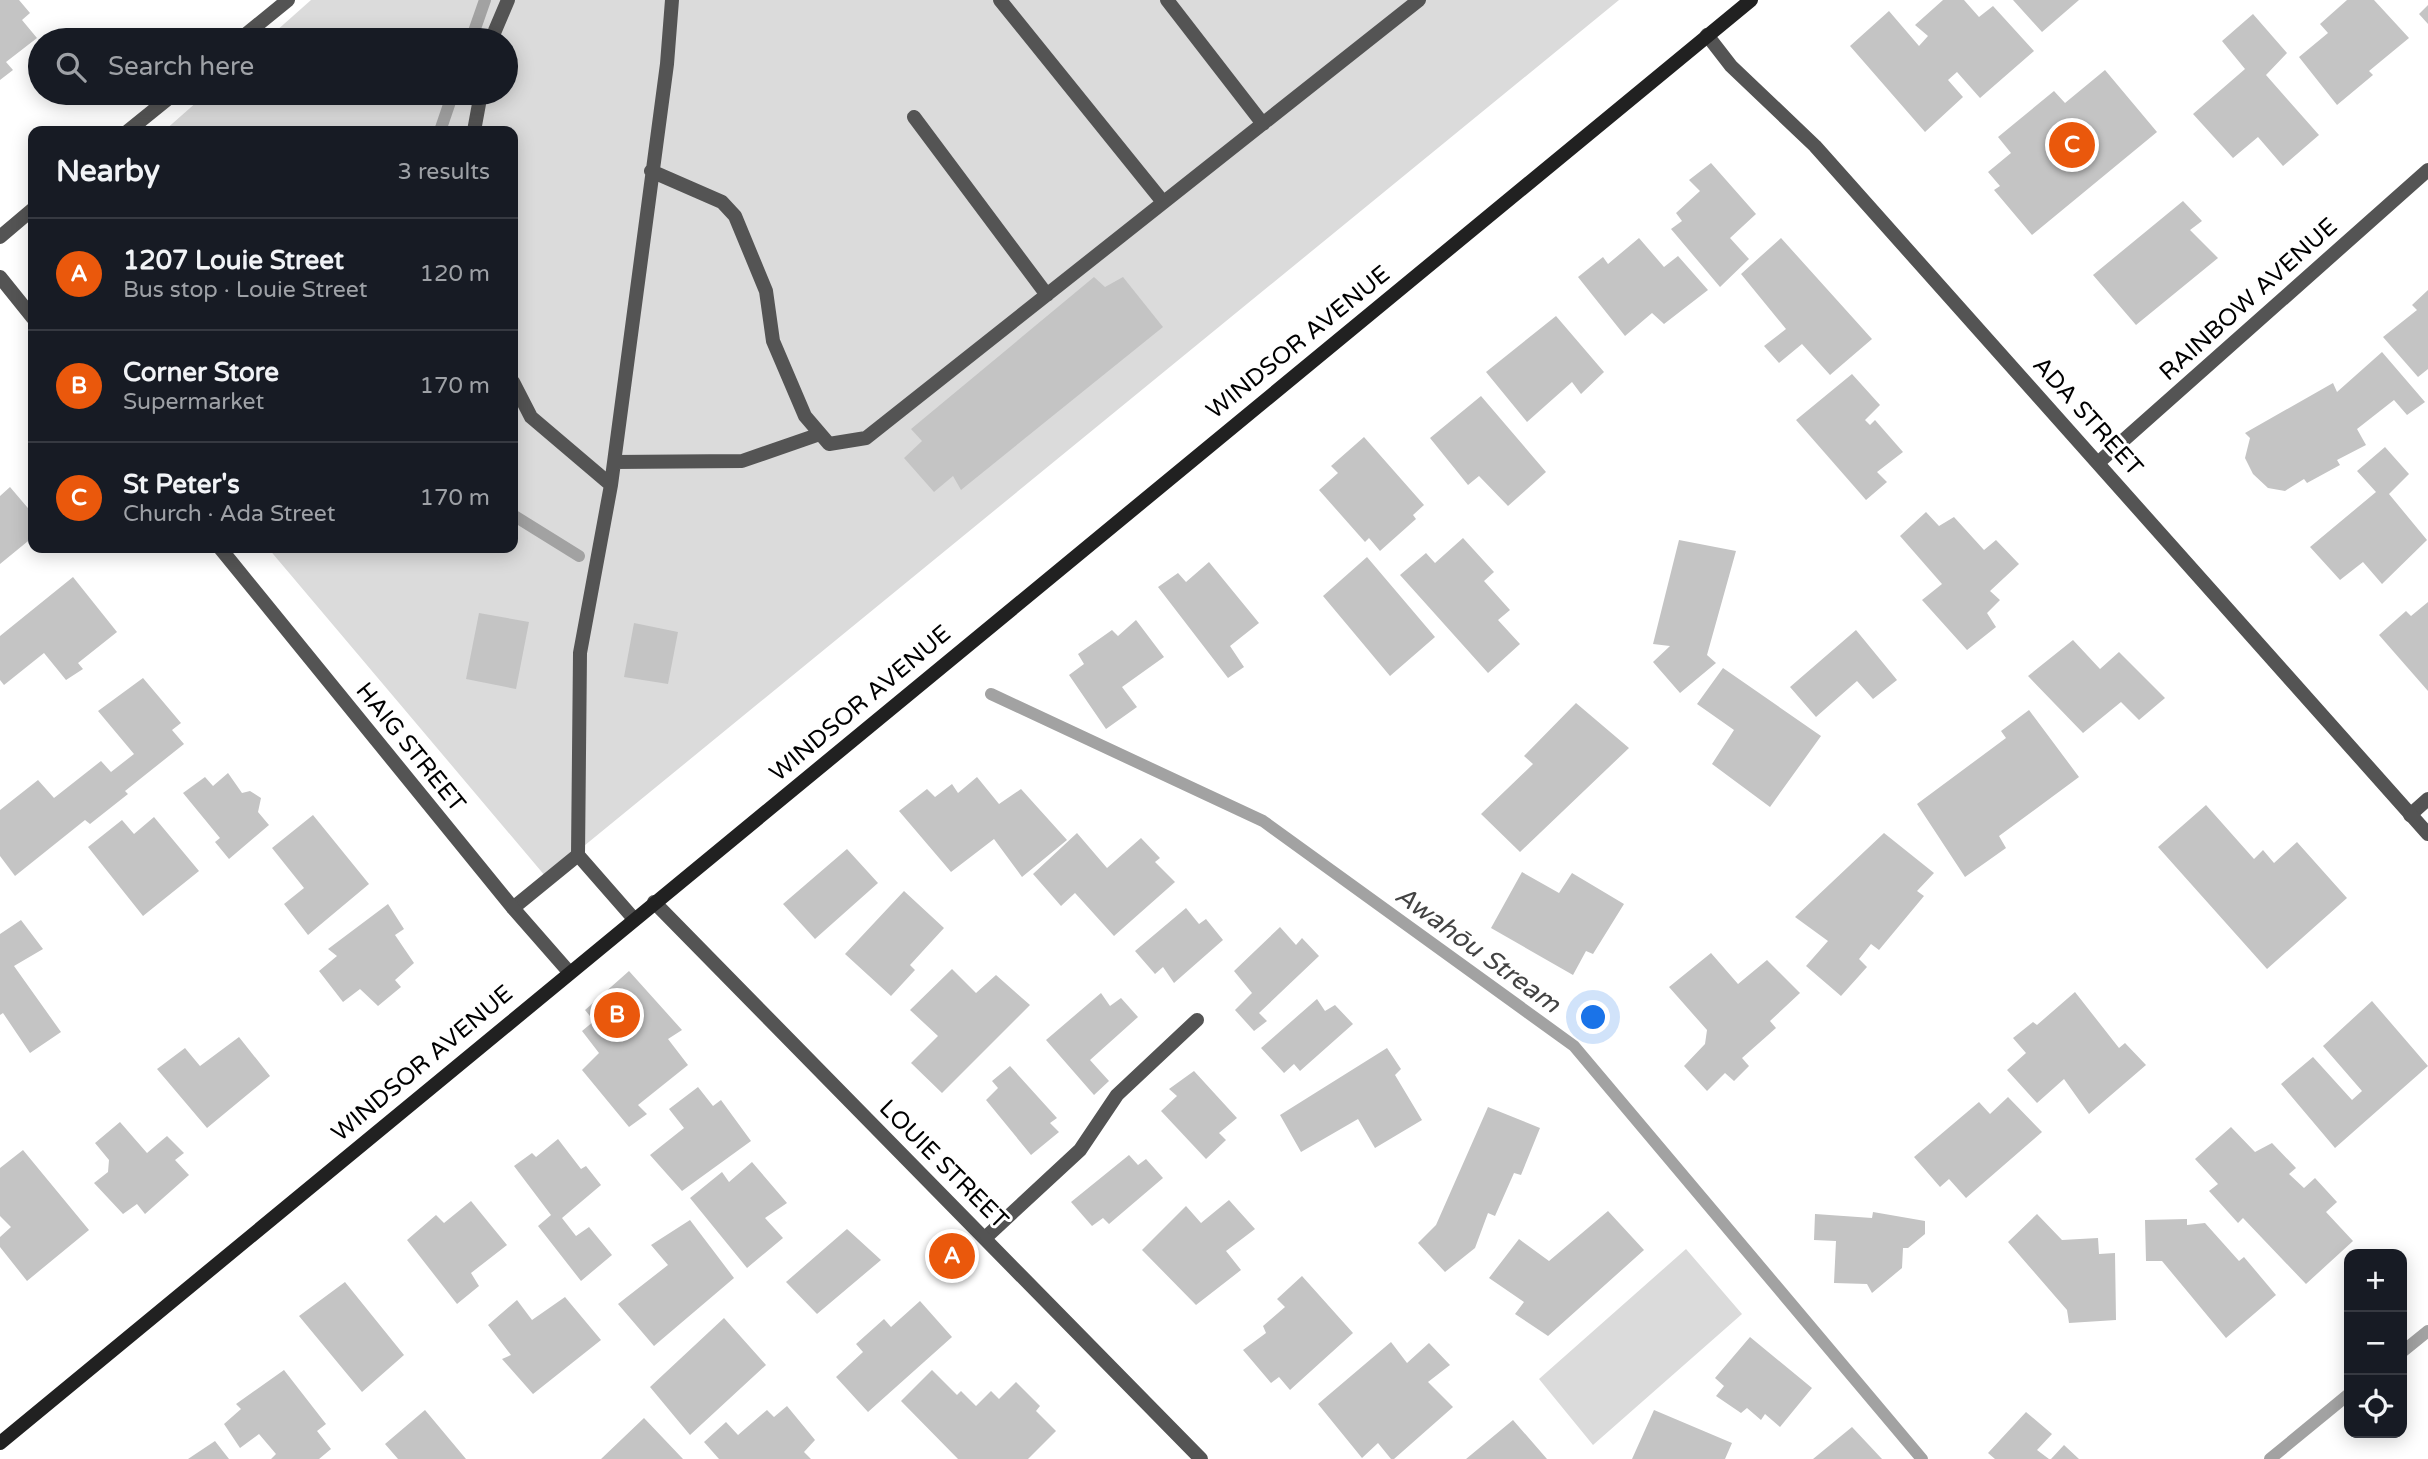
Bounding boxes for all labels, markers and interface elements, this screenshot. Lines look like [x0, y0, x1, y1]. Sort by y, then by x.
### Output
search box [28, 28, 518, 105]
icon: search [52, 48, 90, 86]
text: Search here [108, 51, 254, 82]
pin: C [2049, 119, 2095, 171]
text: Nearby [56, 153, 160, 190]
text: 3 results [397, 158, 490, 186]
street label: RAINBOW AVENUE [2153, 212, 2343, 387]
text: 1207 Louie Street [123, 245, 344, 276]
text: A [70, 260, 88, 288]
text: 120 m [420, 260, 490, 288]
street label: WINDSOR AVENUE [1201, 260, 1396, 425]
text: Bus stop · Louie Street [123, 276, 368, 304]
street label: ADA STREET [2026, 351, 2149, 482]
text: Corner Store [123, 357, 279, 388]
text: B [71, 372, 87, 400]
text: 170 m [420, 372, 490, 400]
text: Supermarket [123, 388, 264, 416]
text: St Peter's [123, 469, 240, 500]
text: C [71, 484, 87, 512]
text: 170 m [420, 484, 490, 512]
text: Church · Ada Street [123, 500, 336, 528]
street label: WINDSOR AVENUE [764, 619, 957, 788]
street label: HAIG STREET [350, 677, 472, 818]
water label: Awahōu Stream [1389, 879, 1567, 1020]
street label: WINDSOR AVENUE [326, 979, 519, 1148]
pin: B [594, 989, 640, 1041]
your location [1576, 1000, 1610, 1034]
street label: LOUIE STREET [873, 1094, 1015, 1235]
pin: A [929, 1230, 975, 1282]
map controls [2344, 1249, 2407, 1438]
button: + [2344, 1249, 2407, 1312]
button: − [2344, 1312, 2407, 1375]
button: locate [2344, 1375, 2407, 1438]

